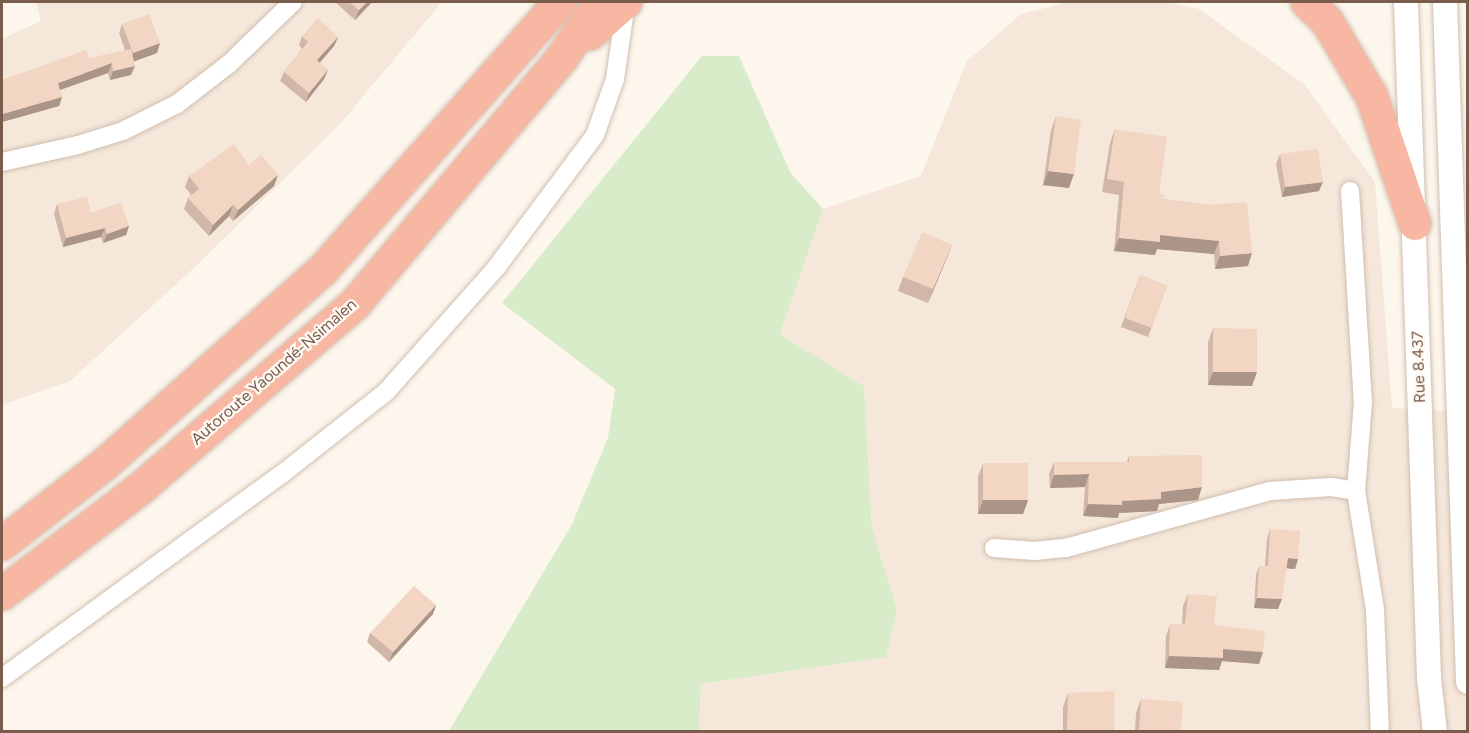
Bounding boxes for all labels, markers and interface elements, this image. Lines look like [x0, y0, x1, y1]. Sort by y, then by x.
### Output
street label: Autoroute Yaoundé-Nsimalen [187, 295, 361, 449]
street label: Rue 8.437 [1408, 331, 1430, 403]

